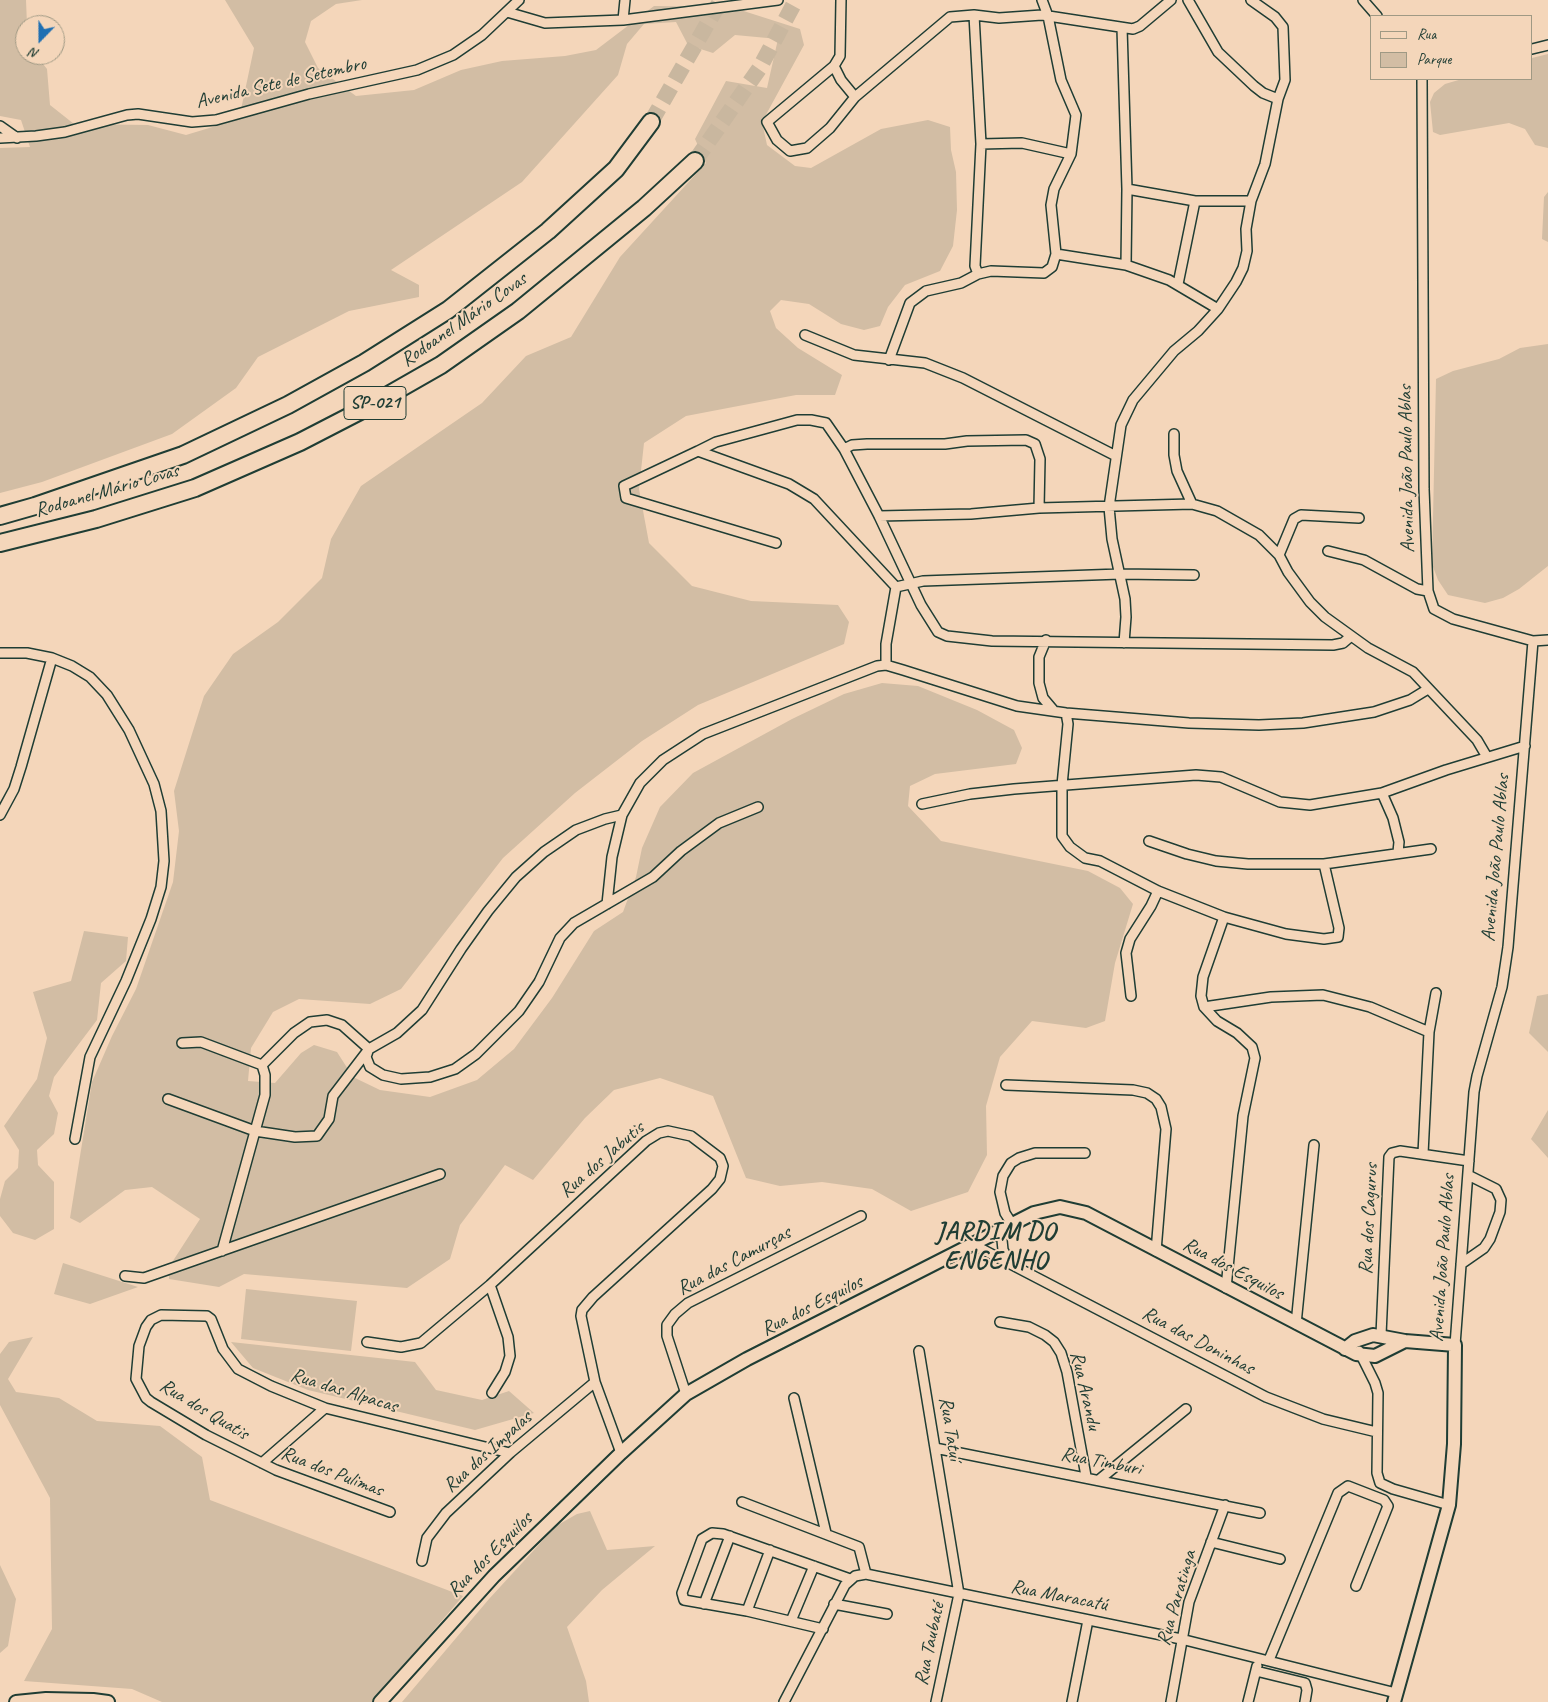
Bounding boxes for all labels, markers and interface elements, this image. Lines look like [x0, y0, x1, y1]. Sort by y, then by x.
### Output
north arrow [15, 15, 65, 65]
legend [1370, 15, 1533, 80]
text: Rua [1417, 25, 1436, 44]
text: N [27, 44, 42, 63]
text: Parque [1417, 50, 1451, 69]
street label: Avenida Sete de Setembro [194, 52, 368, 114]
street label: Rodoanel Mário Covas [396, 268, 532, 372]
street label: Avenida João Paulo Ablas [1394, 385, 1420, 553]
road number: SP-021 [344, 386, 406, 419]
street label: Rodoanel Mário Covas [32, 459, 182, 523]
street label: Avenida João Paulo Ablas [1477, 773, 1515, 943]
street label: Rua dos Jabutis [555, 1117, 649, 1203]
street label: Rua dos Cagurus [1354, 1163, 1384, 1275]
street label: Avenida João Paulo Ablas [1425, 1173, 1461, 1343]
district label: JARDIM DO ENGENHO [936, 1217, 1056, 1276]
street label: Rua das Camurças [673, 1221, 795, 1301]
street label: Rua dos Esquilos [1179, 1233, 1287, 1305]
street label: Rua dos Esquilos [757, 1270, 867, 1342]
street label: Rua das Doninhas [1138, 1301, 1258, 1381]
street label: Rua Arandu [1064, 1349, 1106, 1433]
street label: Rua das Alpacas [288, 1363, 400, 1419]
street label: Rua dos Quatis [155, 1374, 253, 1446]
street label: Rua Tatuí [933, 1395, 967, 1463]
street label: Rua dos Impalas [439, 1406, 537, 1498]
street label: Rua dos Pulimas [277, 1442, 387, 1502]
street label: Rua Timburi [1059, 1442, 1143, 1482]
street label: Rua dos Esquilos [443, 1508, 537, 1602]
street label: Rua Paratinga [1152, 1548, 1202, 1648]
street label: Rua Maracatú [1009, 1575, 1109, 1617]
street label: Rua Taubaté [910, 1600, 950, 1688]

